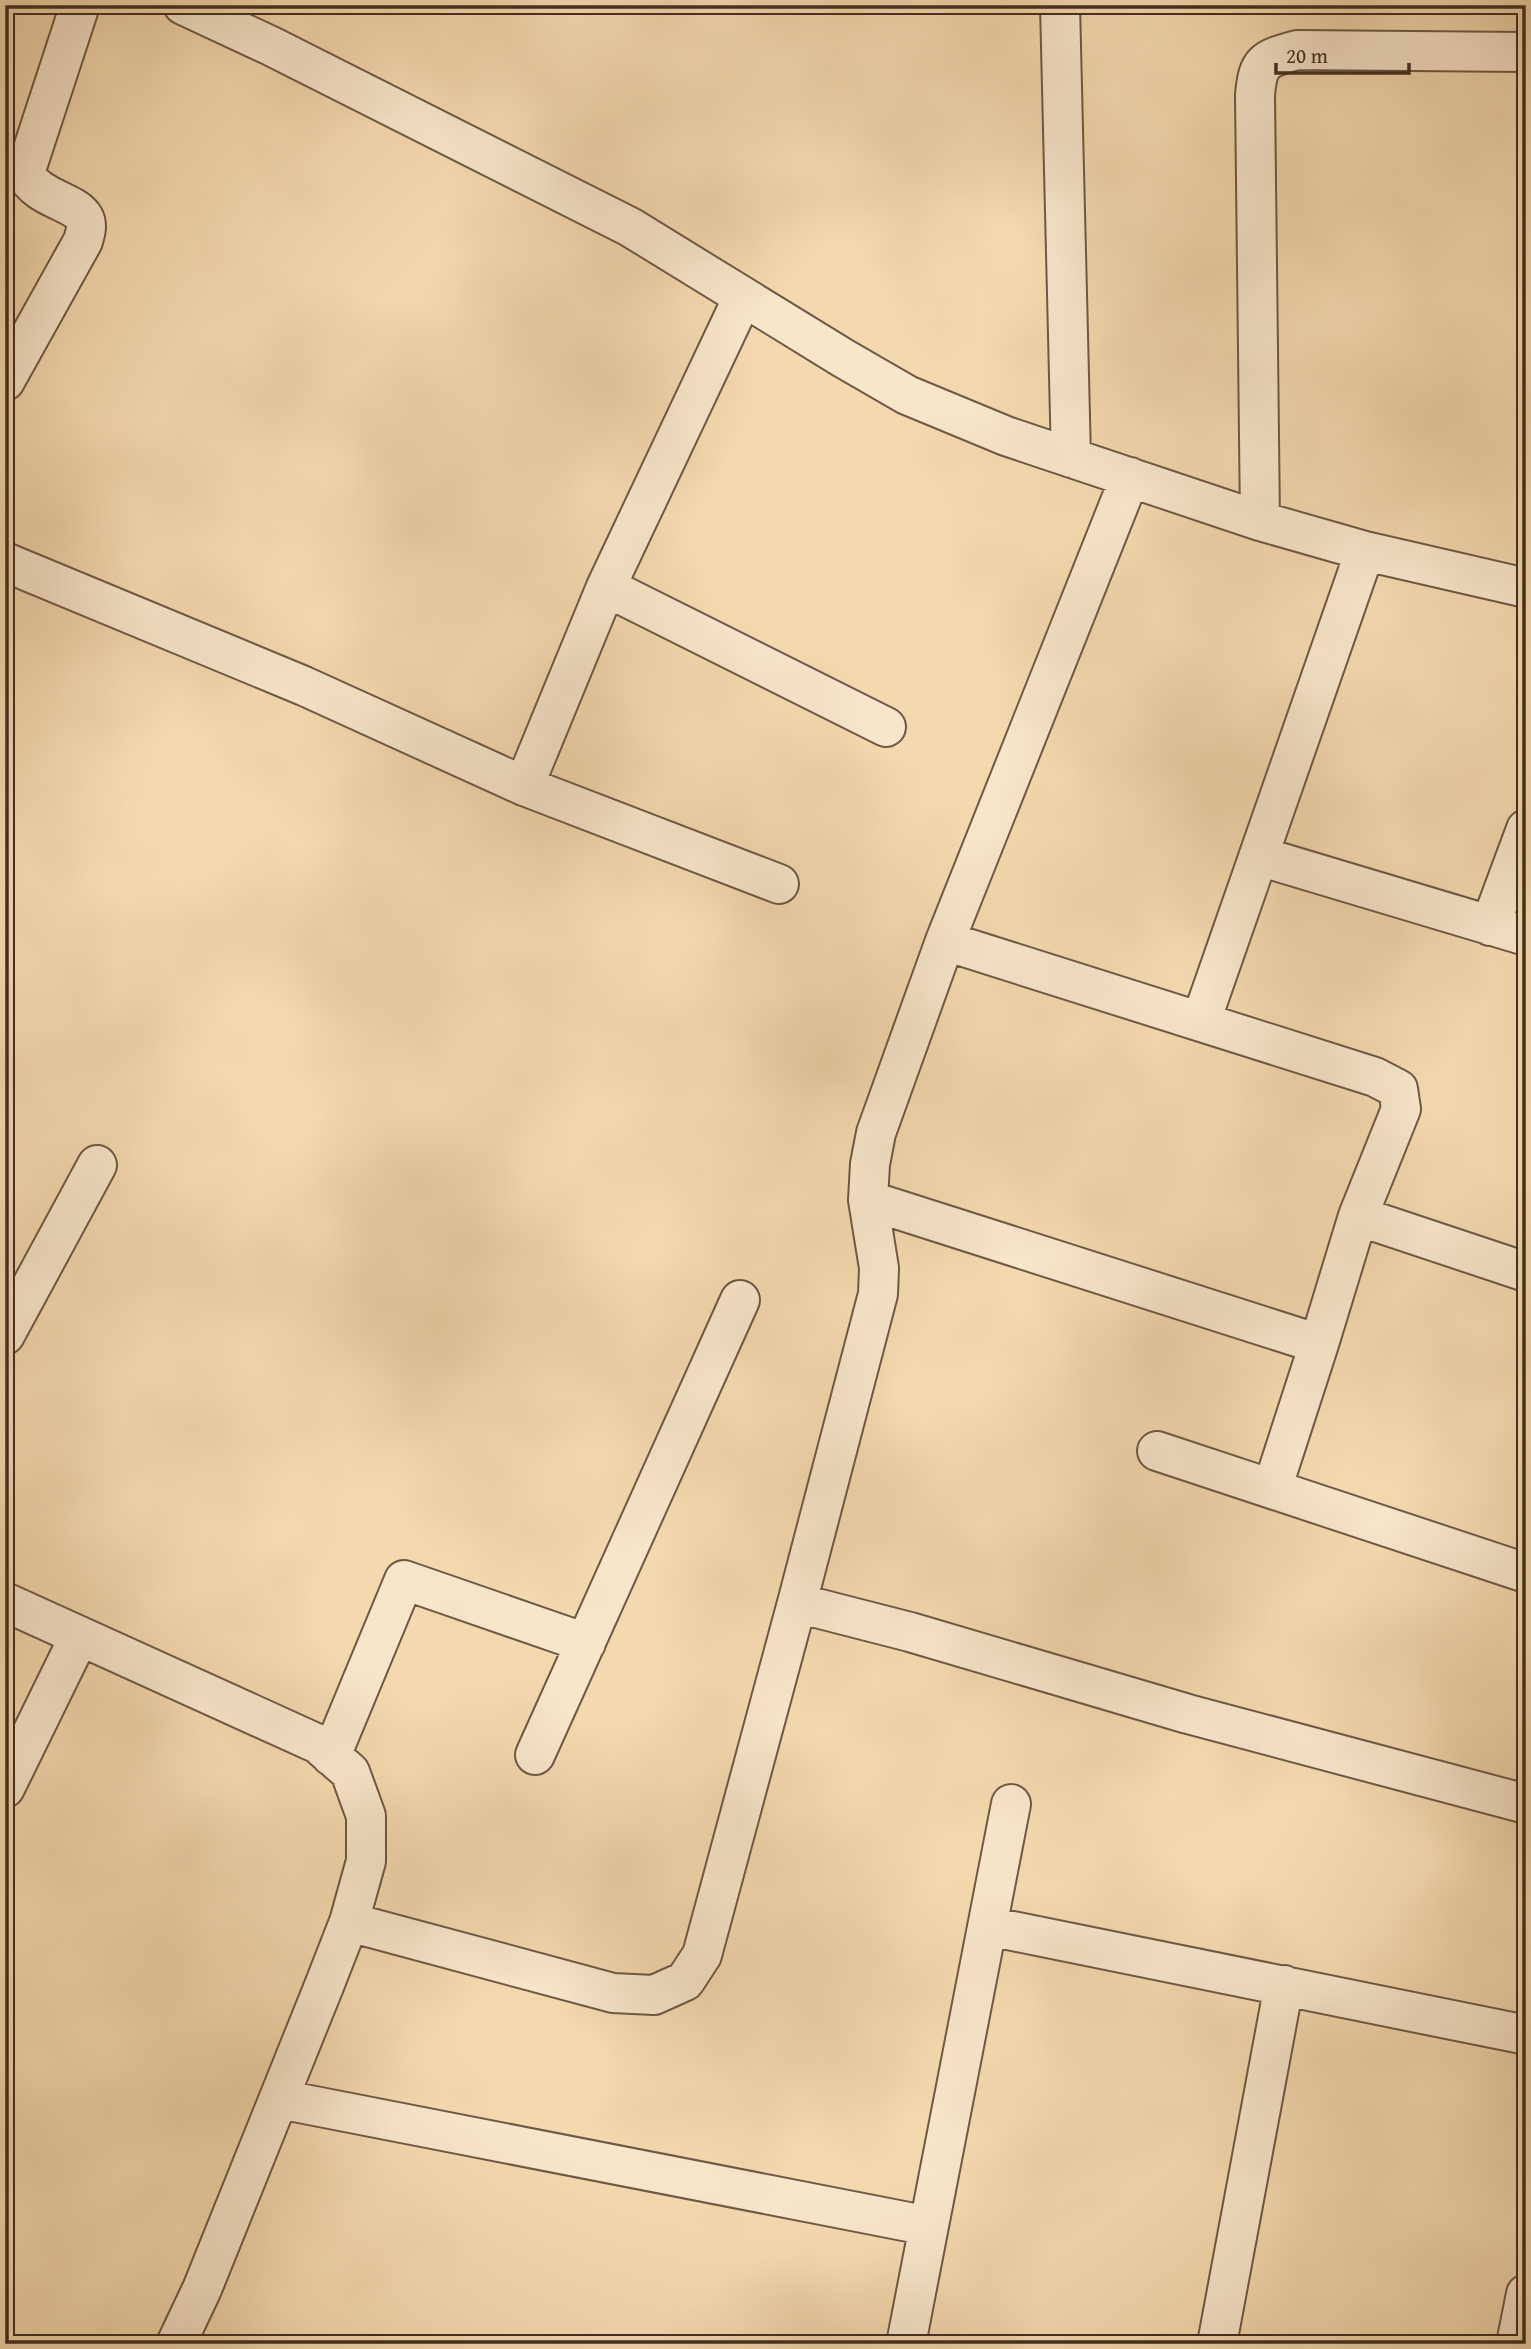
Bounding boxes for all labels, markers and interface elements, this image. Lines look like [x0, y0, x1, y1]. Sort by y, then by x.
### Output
scale bar [1276, 32, 1408, 76]
text: 20 m [1286, 40, 1328, 71]

